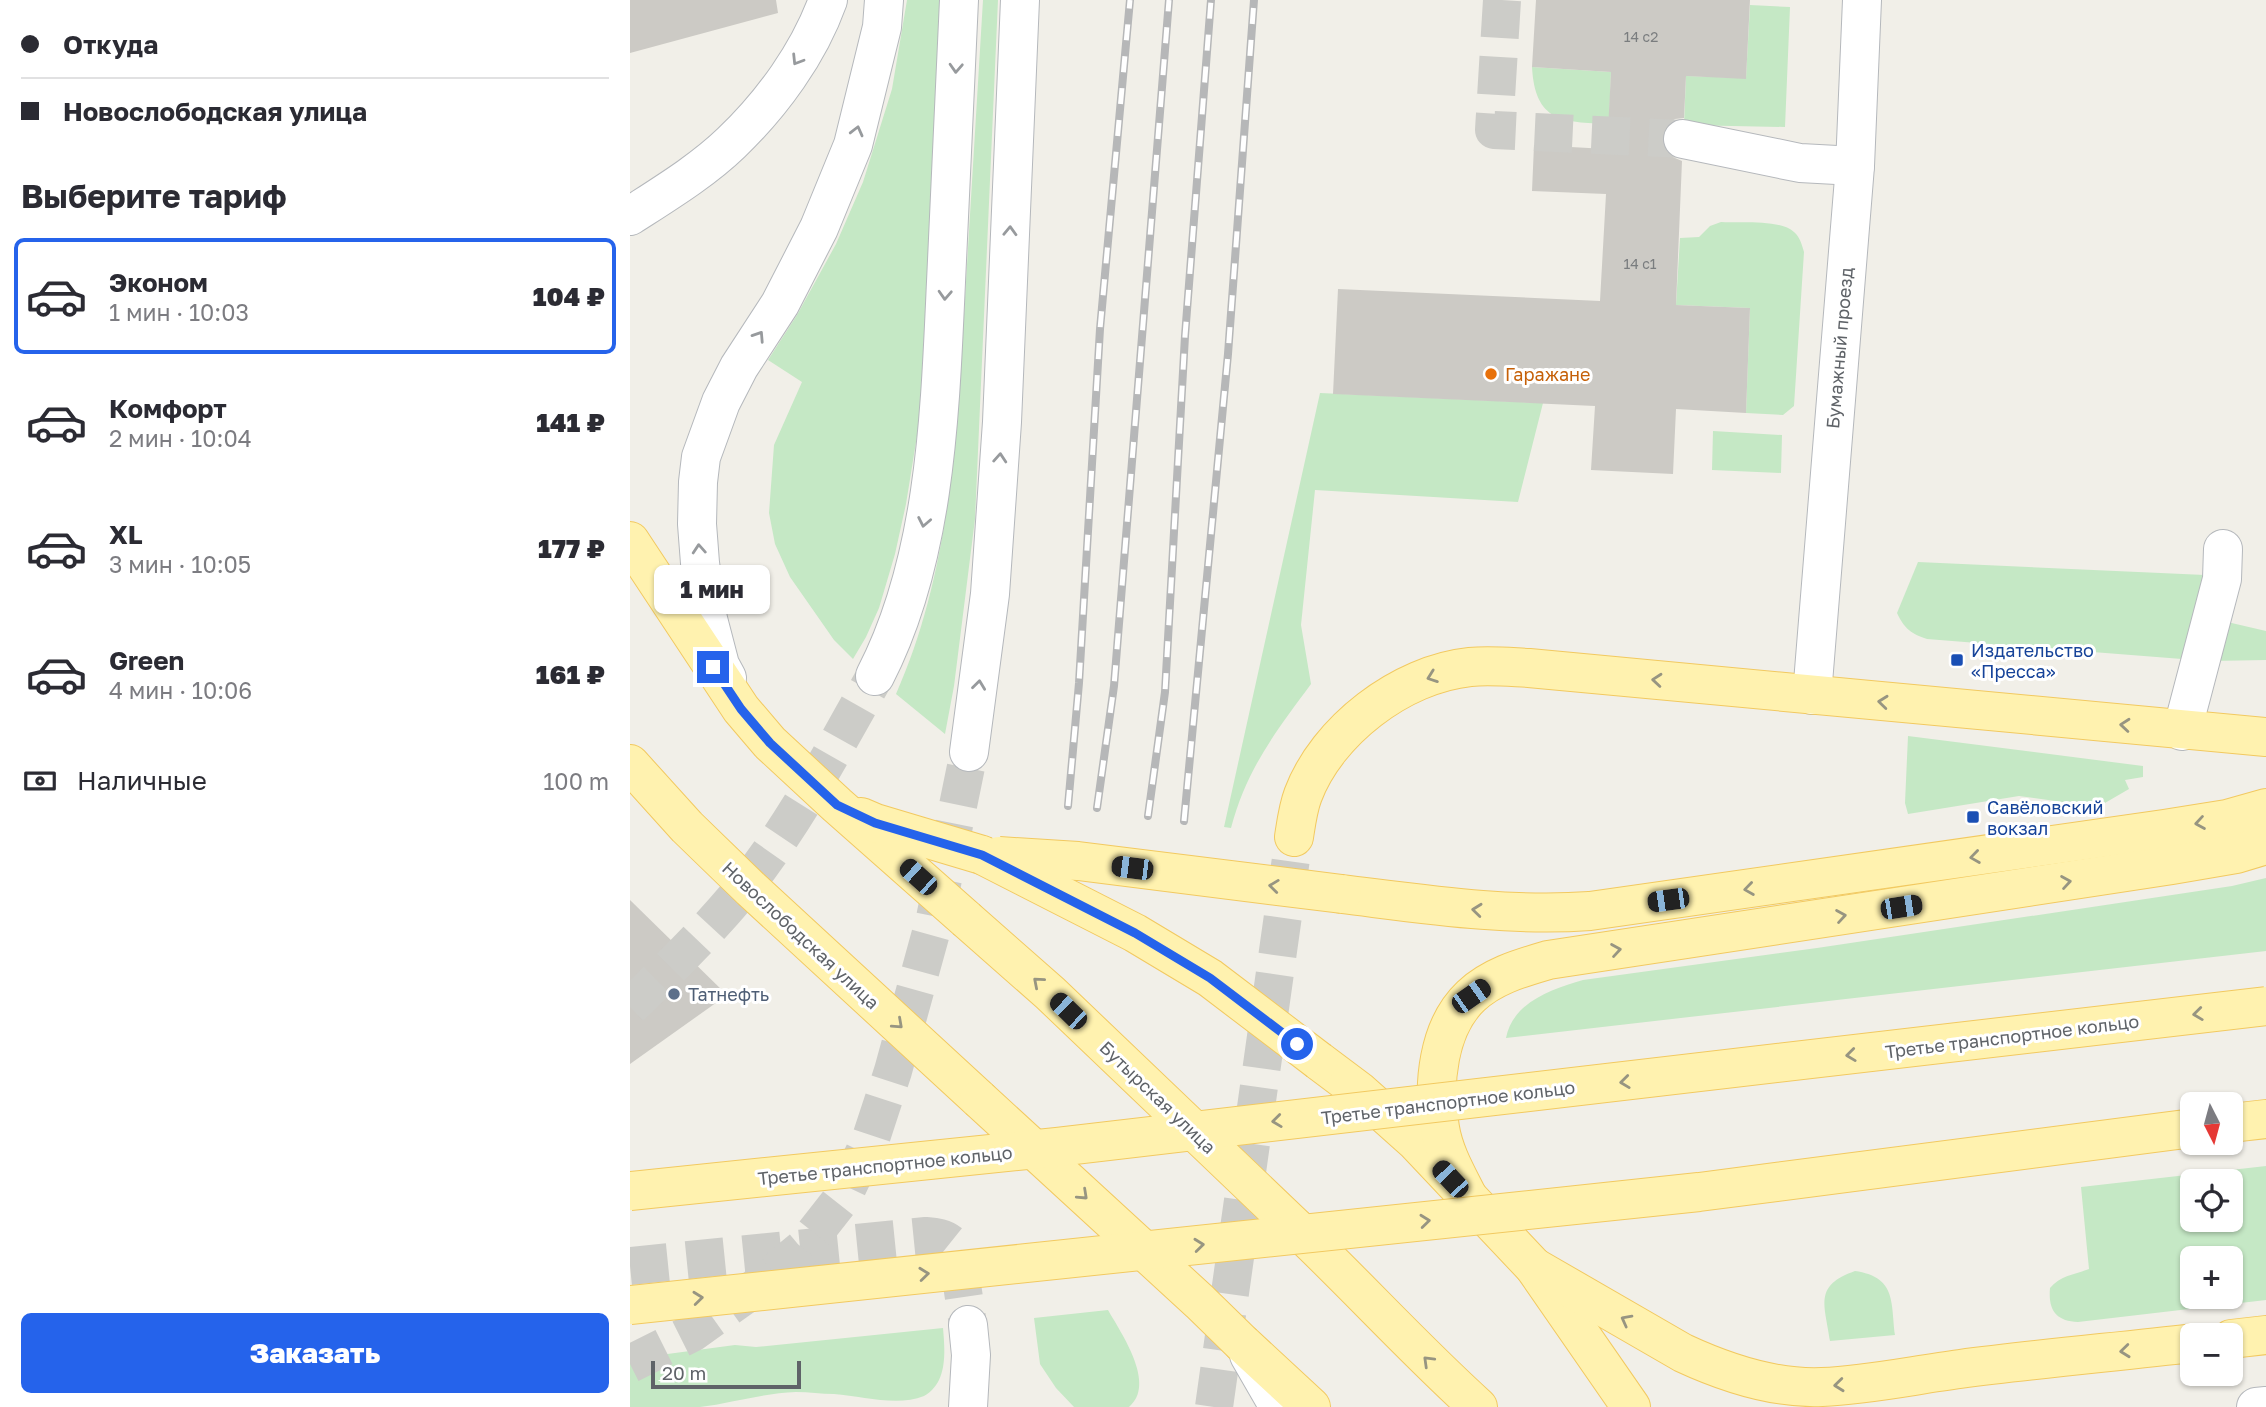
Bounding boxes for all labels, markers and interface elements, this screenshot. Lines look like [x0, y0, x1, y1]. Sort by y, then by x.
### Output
house number: 14 с2 [1624, 28, 1658, 45]
text: Откуда [63, 29, 158, 60]
one-way arrow [793, 53, 806, 66]
one-way arrow [948, 63, 963, 74]
text: Новослободская улица [63, 96, 367, 127]
one-way arrow [849, 125, 863, 137]
text: Выберите тариф [21, 177, 287, 215]
one-way arrow [1003, 225, 1018, 236]
house number: 14 с1 [1623, 255, 1657, 272]
icon: car [25, 265, 88, 328]
street label: Бумажный проезд [1821, 266, 1857, 430]
text: Эконом [109, 267, 208, 298]
text: 104 ₽ [533, 281, 605, 312]
one-way arrow [938, 290, 953, 301]
text: 1 мин · 10:03 [109, 298, 249, 326]
one-way arrow [751, 330, 764, 343]
place label: Гаражане [1505, 363, 1591, 385]
marker: Гаражане [1483, 366, 1499, 382]
icon: car [25, 391, 88, 454]
text: Комфорт [109, 393, 227, 424]
text: 141 ₽ [536, 407, 605, 438]
text: 2 мин · 10:04 [109, 424, 252, 452]
one-way arrow [992, 453, 1007, 464]
one-way arrow [917, 516, 932, 528]
icon: car [25, 517, 88, 580]
text: XL [109, 519, 143, 550]
text: 177 ₽ [538, 533, 605, 564]
one-way arrow [692, 543, 707, 554]
text: 3 мин · 10:05 [109, 550, 251, 578]
callout: 1 мин [655, 566, 771, 614]
text: 1 мин [680, 575, 744, 603]
place label: Издательство «Пресса» [1971, 639, 2094, 682]
icon: car [25, 643, 88, 706]
text: Green [109, 645, 184, 676]
route end [697, 651, 729, 683]
marker: Издательство «Пресса» [1949, 652, 1965, 668]
text: 161 ₽ [536, 659, 605, 690]
one-way arrow [1426, 669, 1438, 683]
one-way arrow [1651, 673, 1662, 688]
text: 4 мин · 10:06 [109, 676, 252, 704]
one-way arrow [971, 679, 986, 691]
one-way arrow [1877, 695, 1889, 710]
one-way arrow [2119, 718, 2130, 733]
icon: cash [21, 762, 59, 800]
text: Наличные [77, 765, 207, 796]
text: 100 m [543, 767, 609, 795]
place label: Савёловский вокзал [1987, 796, 2103, 839]
marker: Савёловский вокзал [1965, 809, 1981, 825]
one-way arrow [2194, 815, 2206, 830]
one-way arrow [1969, 849, 1980, 864]
car [896, 855, 941, 899]
car [1110, 855, 1155, 881]
street label: Новослободская улица [718, 857, 884, 1013]
one-way arrow [2060, 874, 2071, 889]
one-way arrow [1268, 879, 1280, 894]
one-way arrow [1743, 881, 1755, 896]
car [1646, 887, 1691, 913]
car [1879, 893, 1924, 921]
one-way arrow [1471, 903, 1482, 918]
one-way arrow [1835, 909, 1847, 924]
one-way arrow [1610, 943, 1622, 958]
car [1448, 975, 1495, 1017]
one-way arrow [1033, 978, 1046, 991]
place label: Татнефть [688, 983, 769, 1005]
marker: Татнефть [666, 986, 682, 1002]
car [1046, 989, 1091, 1033]
one-way arrow [2192, 1006, 2204, 1021]
street label: Третье транспортное кольцо [1884, 1010, 2140, 1062]
one-way arrow [890, 1016, 903, 1028]
route start [1281, 1028, 1313, 1060]
street label: Бутырская улица [1095, 1036, 1221, 1158]
one-way arrow [1845, 1047, 1856, 1062]
one-way arrow [1619, 1074, 1631, 1089]
street label: Третье транспортное кольцо [1320, 1076, 1576, 1128]
north arrow [2180, 1092, 2244, 1155]
map controls [2180, 1092, 2243, 1386]
one-way arrow [1271, 1114, 1283, 1129]
street label: Третье транспортное кольцо [757, 1141, 1013, 1189]
car [1428, 1156, 1473, 1202]
button: locate [2180, 1169, 2243, 1232]
one-way arrow [1075, 1187, 1088, 1199]
one-way arrow [1420, 1213, 1431, 1228]
one-way arrow [1194, 1238, 1205, 1253]
button: + [2180, 1246, 2243, 1309]
one-way arrow [919, 1267, 930, 1282]
one-way arrow [692, 1290, 704, 1305]
button: Заказать [21, 1313, 609, 1393]
one-way arrow [1621, 1315, 1633, 1329]
button: − [2180, 1323, 2243, 1386]
one-way arrow [2119, 1343, 2131, 1358]
one-way arrow [1423, 1356, 1436, 1369]
scale bar [651, 1358, 802, 1390]
text: 20 m [662, 1361, 706, 1384]
one-way arrow [1833, 1377, 1844, 1392]

